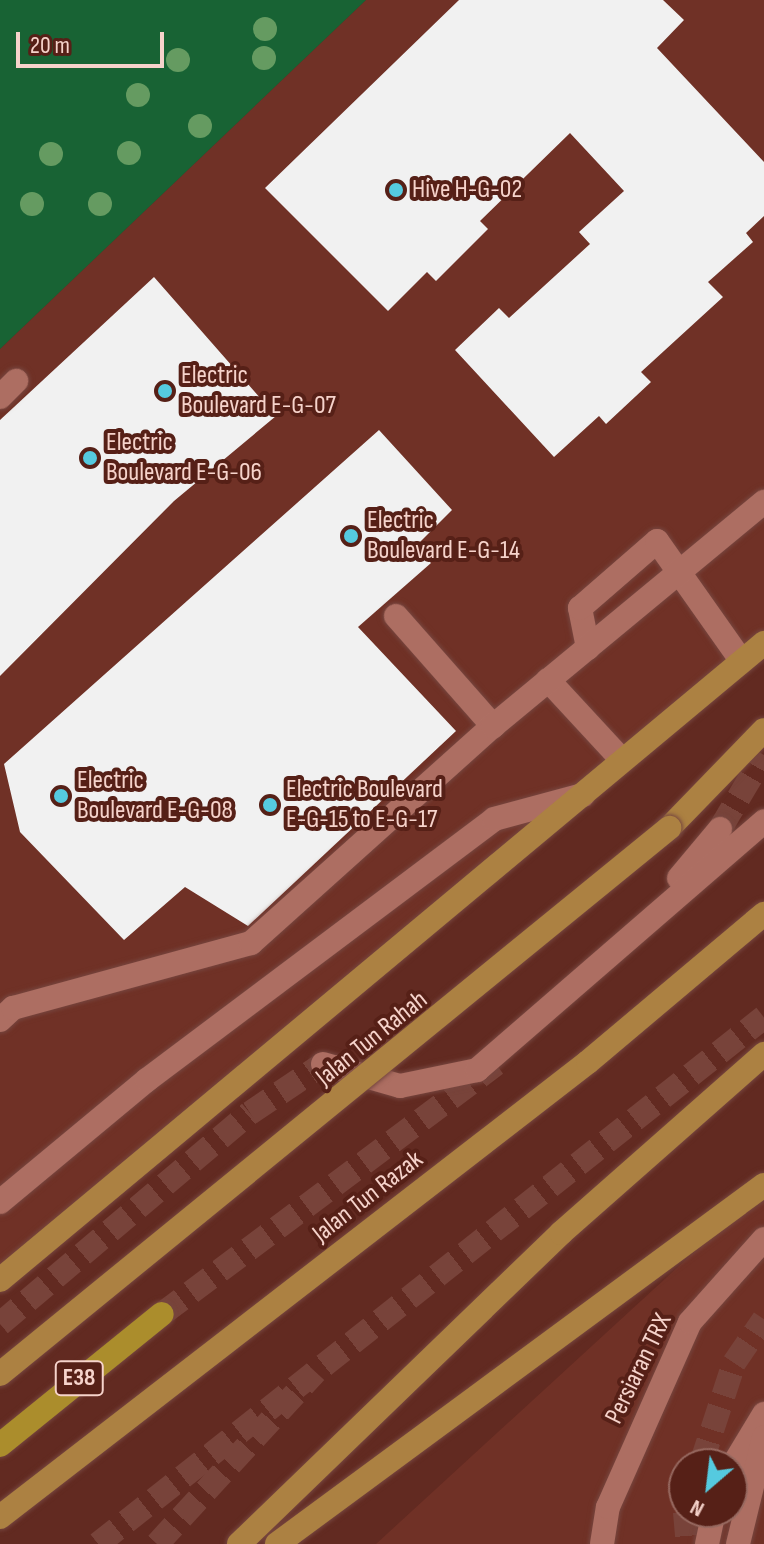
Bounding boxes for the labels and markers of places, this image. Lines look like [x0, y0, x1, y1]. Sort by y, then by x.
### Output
place label: Hive H-G-02 [412, 174, 522, 206]
marker: Hive H-G-02 [387, 181, 405, 199]
place label: Electric Boulevard E-G-07 [181, 360, 336, 422]
marker: Electric Boulevard E-G-07 [156, 382, 174, 400]
place label: Electric Boulevard E-G-06 [106, 427, 262, 488]
marker: Electric Boulevard E-G-06 [81, 449, 99, 467]
place label: Electric Boulevard E-G-14 [367, 505, 520, 566]
marker: Electric Boulevard E-G-14 [342, 527, 360, 545]
place label: Electric Boulevard E-G-08 [77, 765, 233, 826]
place label: Electric Boulevard E-G-15 to E-G-17 [286, 774, 443, 836]
marker: Electric Boulevard E-G-08 [52, 787, 70, 805]
marker: Electric Boulevard E-G-15 to E-G-17 [261, 796, 279, 814]

